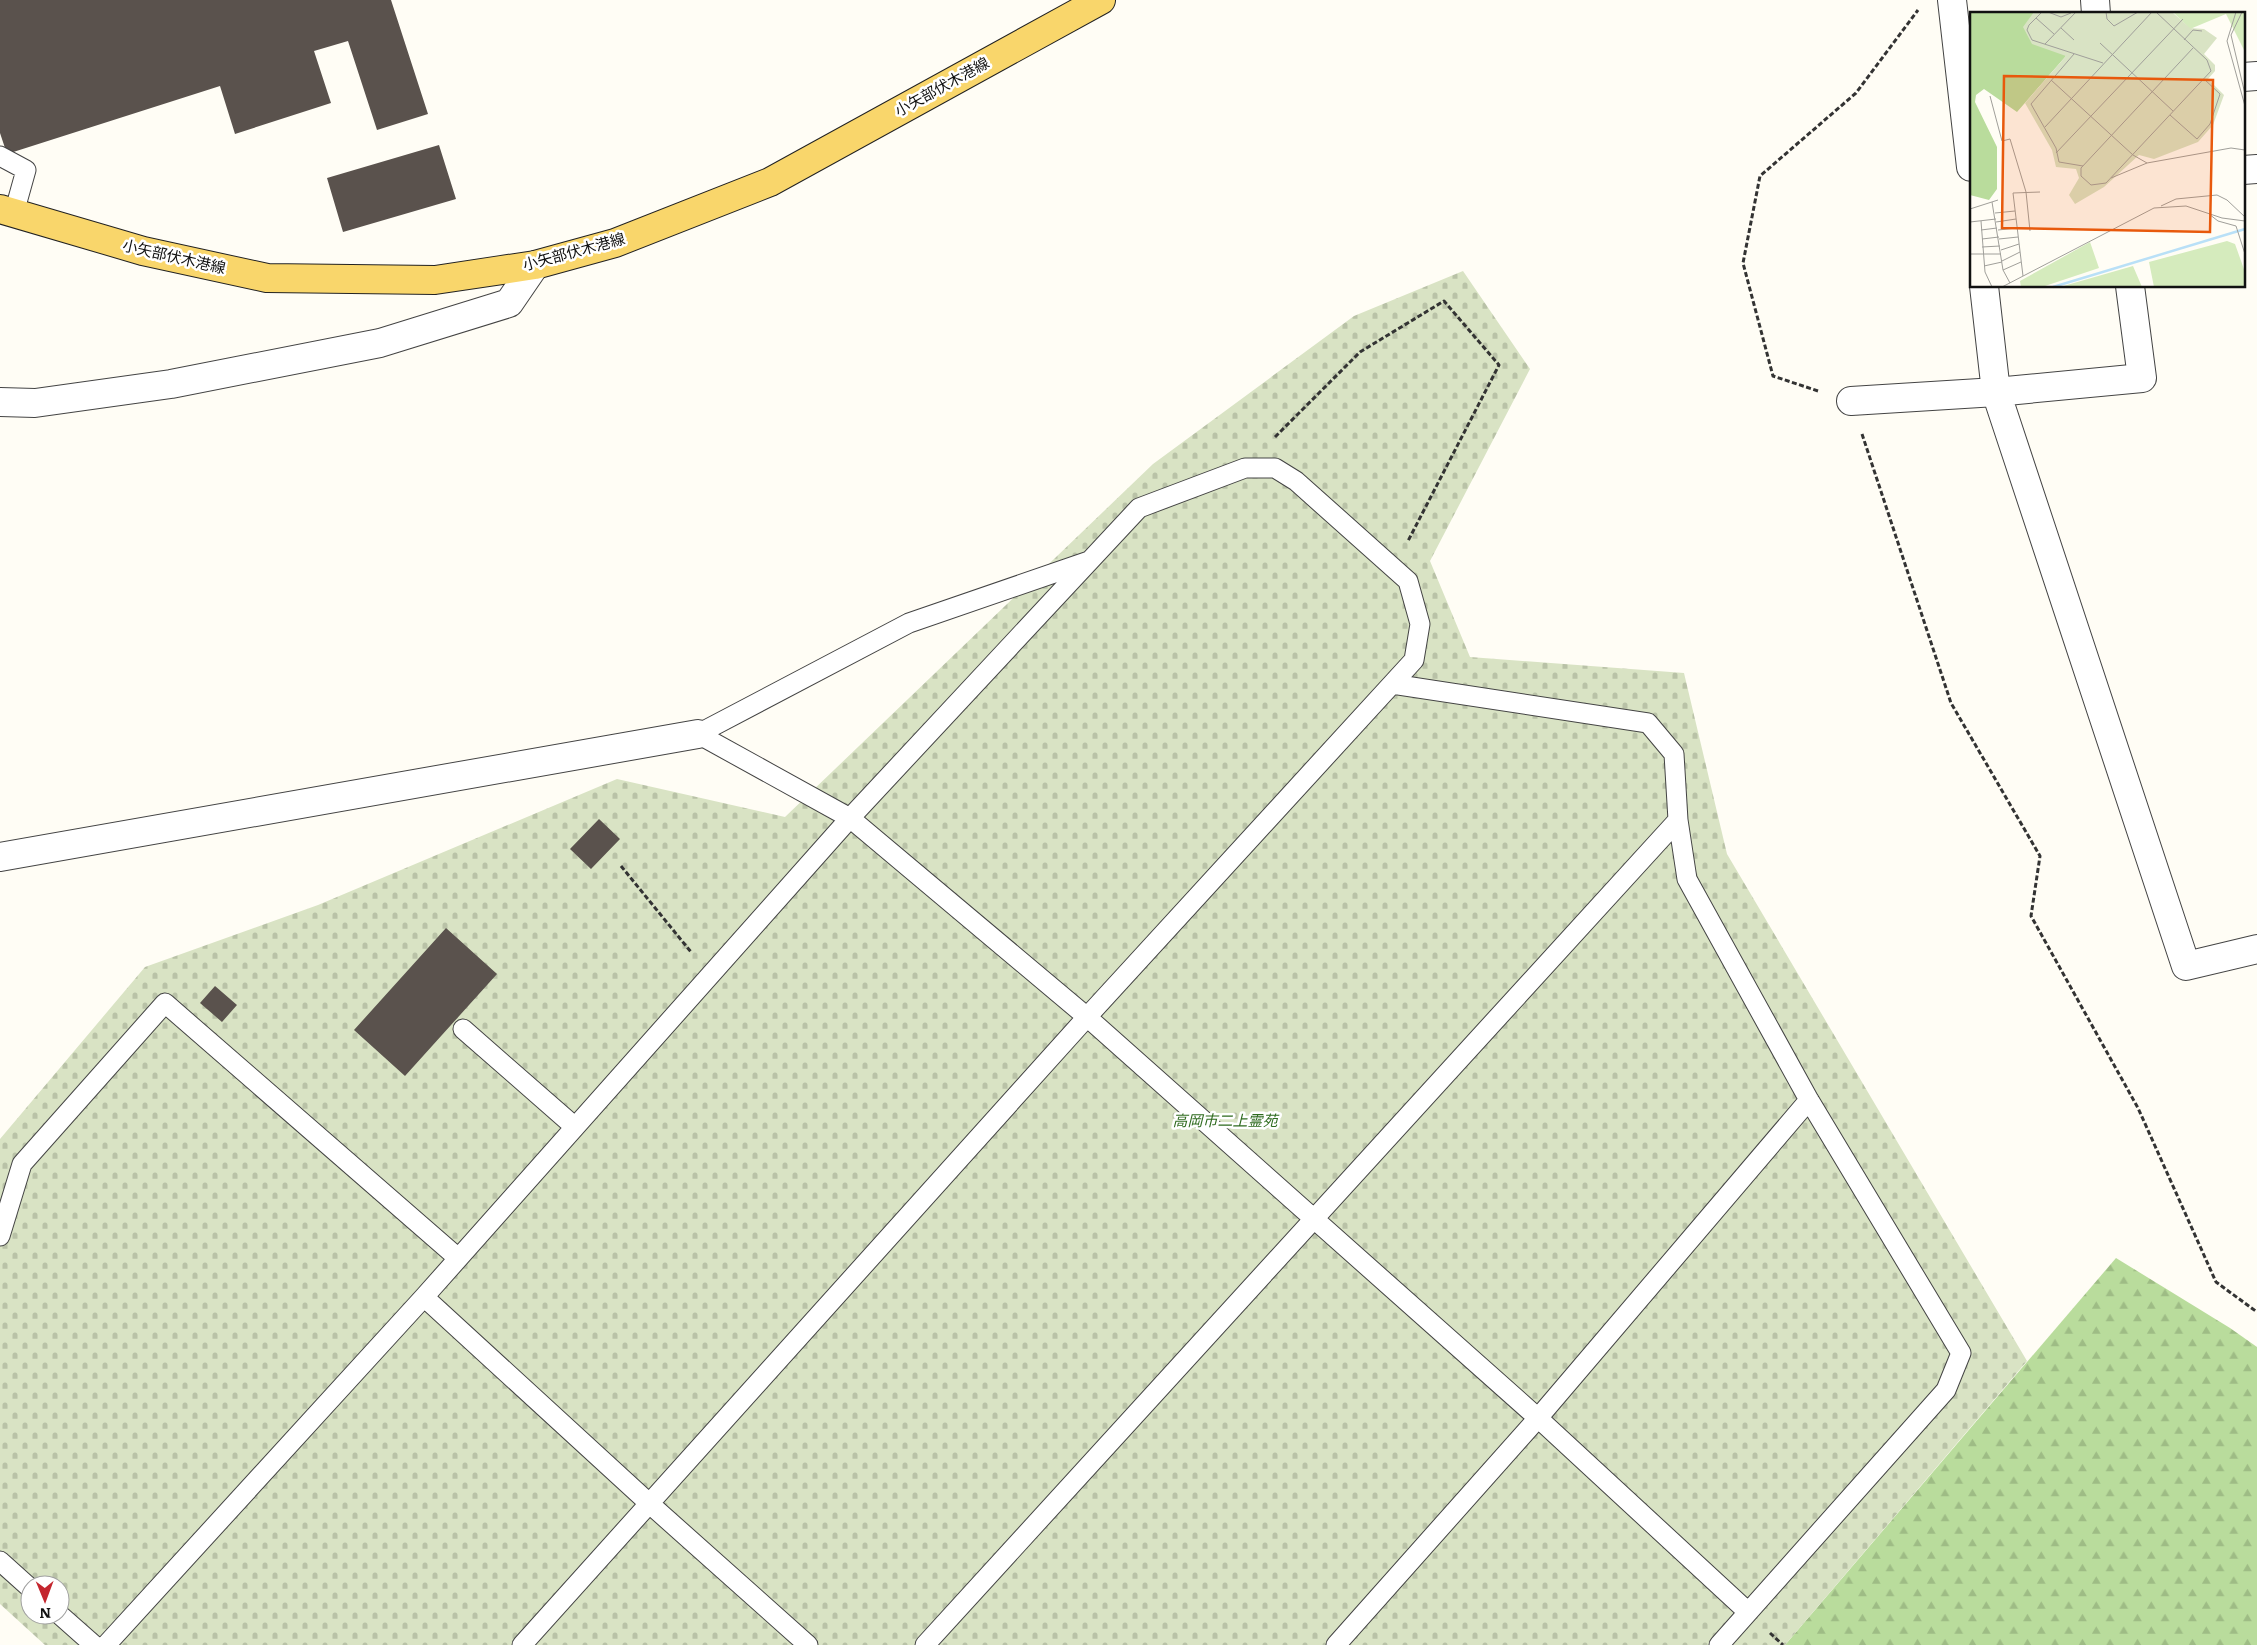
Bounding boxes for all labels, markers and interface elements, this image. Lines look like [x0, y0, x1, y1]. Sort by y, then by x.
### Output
inset map [1970, 12, 2244, 288]
street label: 小矢部伏木港線 [890, 50, 993, 121]
street label: 小矢部伏木港線 [520, 226, 627, 275]
street label: 小矢部伏木港線 [121, 233, 228, 279]
park label: 高岡市二上霊苑 [1172, 1108, 1279, 1131]
north arrow [20, 1575, 70, 1625]
text: N [39, 1604, 51, 1624]

